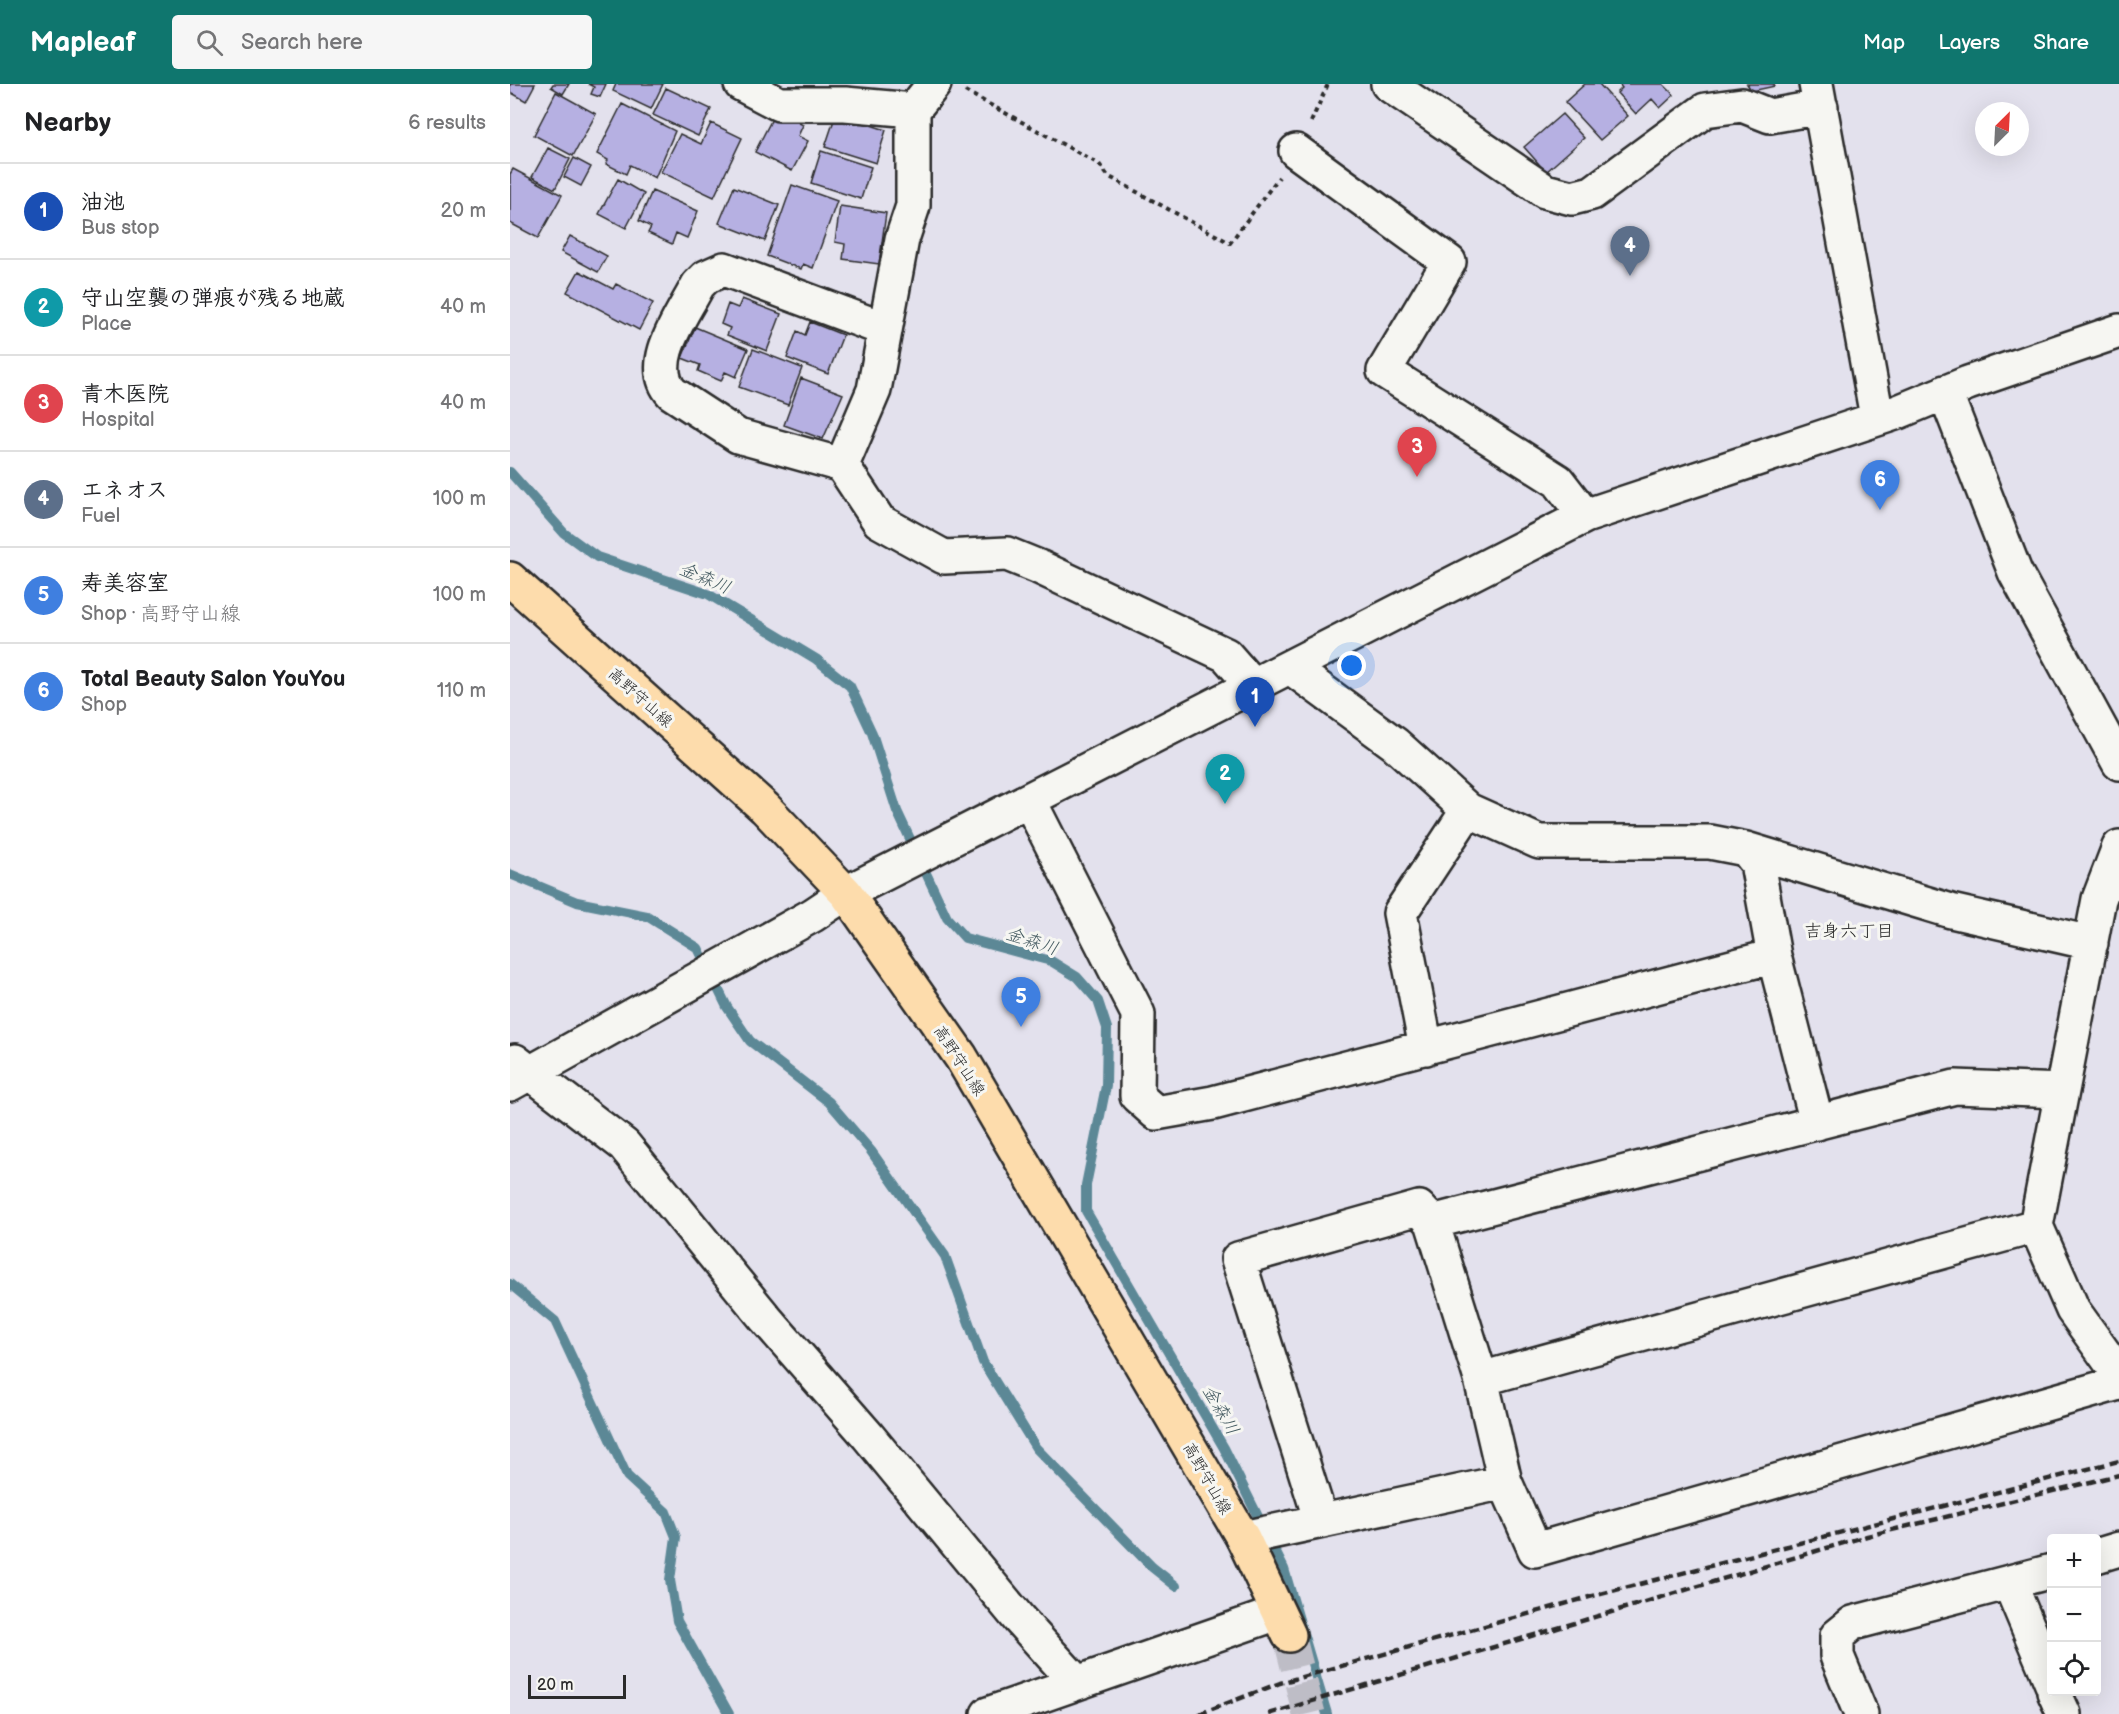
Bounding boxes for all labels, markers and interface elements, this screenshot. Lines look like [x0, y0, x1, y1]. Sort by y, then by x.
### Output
search box [172, 15, 592, 69]
text: Mapleaf [30, 26, 136, 59]
icon: search [193, 26, 226, 59]
text: Search here [241, 29, 363, 56]
text: Map [1863, 30, 1905, 55]
text: Layers [1938, 30, 2000, 55]
text: Share [2033, 30, 2089, 55]
north arrow [1975, 102, 2029, 156]
text: Nearby [24, 108, 111, 139]
text: 6 results [408, 111, 486, 135]
text: 油池 [81, 189, 125, 216]
text: 1 [39, 199, 48, 223]
text: 20 m [441, 199, 486, 223]
text: Bus stop [81, 216, 160, 240]
pin: 4 [1610, 226, 1650, 276]
text: 守山空襲の弾痕が残る地蔵 [81, 285, 345, 312]
text: 2 [38, 295, 49, 319]
text: 40 m [440, 295, 486, 319]
text: Place [81, 312, 132, 336]
text: 青木医院 [81, 381, 169, 408]
text: 3 [38, 391, 49, 415]
text: 40 m [440, 391, 486, 415]
text: Hospital [81, 408, 154, 432]
pin: 3 [1398, 428, 1436, 477]
pin: 6 [1860, 460, 1900, 510]
text: エネオス [81, 477, 168, 504]
text: 4 [38, 487, 49, 511]
text: 100 m [433, 487, 486, 511]
text: Fuel [81, 504, 120, 528]
water label: 金森川 [676, 558, 734, 599]
text: 寿美容室 [81, 570, 169, 597]
text: 5 [38, 583, 49, 607]
text: 100 m [433, 583, 486, 607]
text: Shop · 高野守山線 [81, 602, 240, 626]
your location [1337, 651, 1366, 680]
street label: 高野守山線 [604, 664, 676, 732]
text: Total Beauty Salon YouYou [81, 666, 345, 693]
pin: 1 [1236, 678, 1274, 727]
text: 6 [37, 679, 50, 703]
text: 110 m [437, 679, 486, 703]
text: Shop [81, 693, 127, 717]
pin: 2 [1206, 754, 1244, 804]
district label: 吉身六丁目 [1804, 921, 1894, 942]
water label: 金森川 [1003, 923, 1061, 960]
pin: 5 [1002, 978, 1040, 1027]
street label: 高野守山線 [929, 1022, 988, 1100]
water label: 金森川 [1198, 1382, 1243, 1439]
street label: 高野守山線 [1178, 1439, 1235, 1518]
map controls [2047, 1534, 2101, 1696]
button: + [2047, 1534, 2101, 1588]
button: − [2047, 1588, 2101, 1642]
button: locate [2047, 1642, 2101, 1696]
scale bar [528, 1672, 626, 1700]
text: 20 m [537, 1676, 573, 1695]

